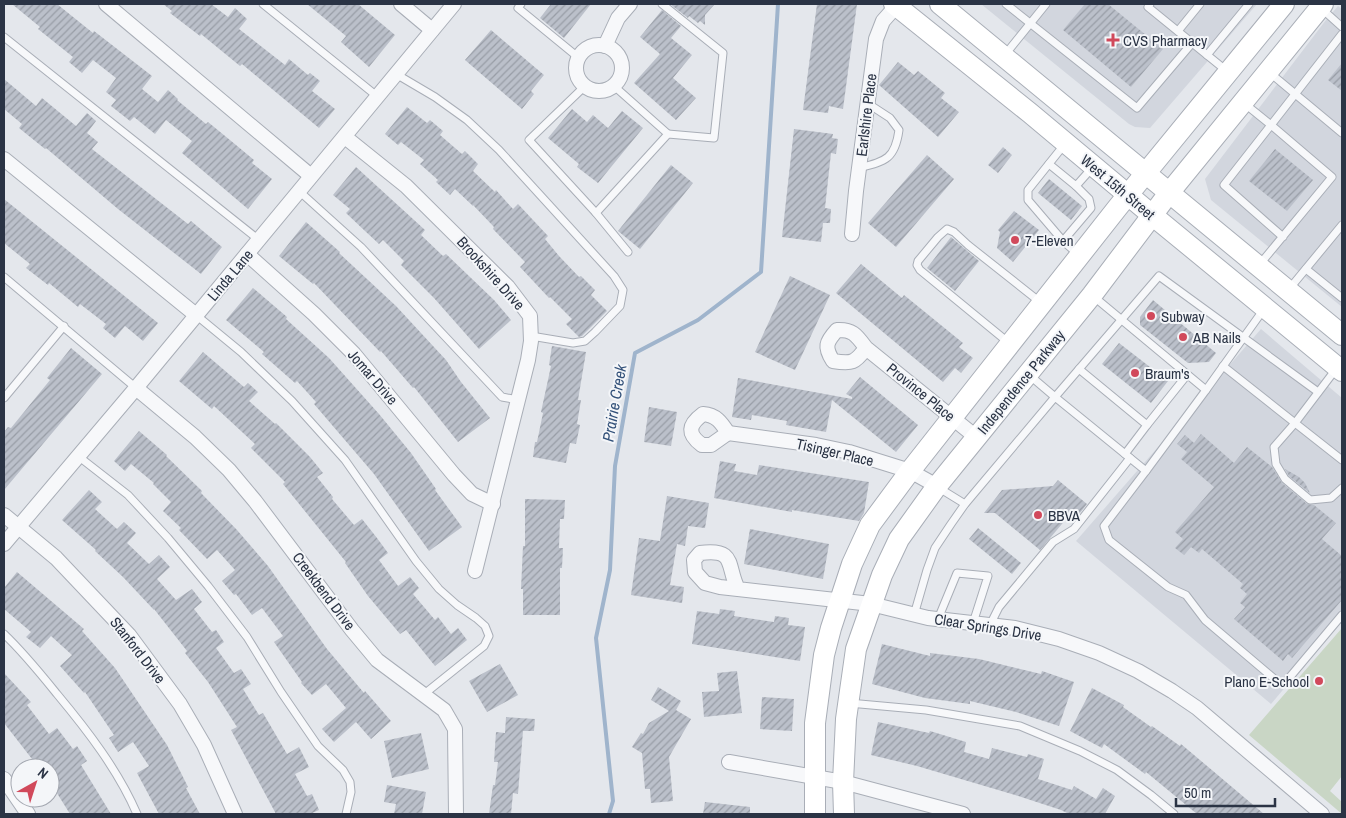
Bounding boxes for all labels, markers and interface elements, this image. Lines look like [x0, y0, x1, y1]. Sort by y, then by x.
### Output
place label: CVS Pharmacy [1123, 30, 1208, 51]
marker: CVS Pharmacy [1107, 34, 1119, 46]
street label: Earlshire Place [850, 72, 882, 158]
street label: West 15th Street [1076, 150, 1160, 225]
place label: 7-Eleven [1025, 230, 1074, 251]
street label: Brookshire Drive [452, 232, 530, 314]
marker: 7-Eleven [1009, 234, 1021, 246]
street label: Linda Lane [202, 245, 258, 305]
place label: Subway [1161, 306, 1206, 327]
marker: Subway [1145, 310, 1157, 322]
street label: Independence Parkway [972, 325, 1070, 439]
place label: AB Nails [1192, 327, 1241, 348]
marker: AB Nails [1177, 331, 1189, 343]
street label: Jomar Drive [343, 345, 403, 409]
street label: Province Place [882, 358, 960, 426]
water label: Prairie Creek [596, 362, 632, 443]
place label: Braum's [1145, 363, 1190, 384]
marker: Braum's [1129, 367, 1141, 379]
street label: Tisinger Place [794, 433, 876, 471]
place label: BBVA [1048, 505, 1081, 526]
marker: BBVA [1032, 509, 1044, 521]
street label: Creekbend Drive [288, 548, 360, 635]
street label: Clear Springs Drive [933, 608, 1043, 646]
street label: Stanford Drive [105, 612, 171, 688]
place label: Plano E-School [1224, 671, 1309, 692]
marker: Plano E-School [1313, 675, 1325, 687]
north arrow [10, 758, 60, 808]
text: N [34, 763, 52, 783]
scale bar [1176, 776, 1275, 808]
text: 50 m [1184, 782, 1211, 803]

